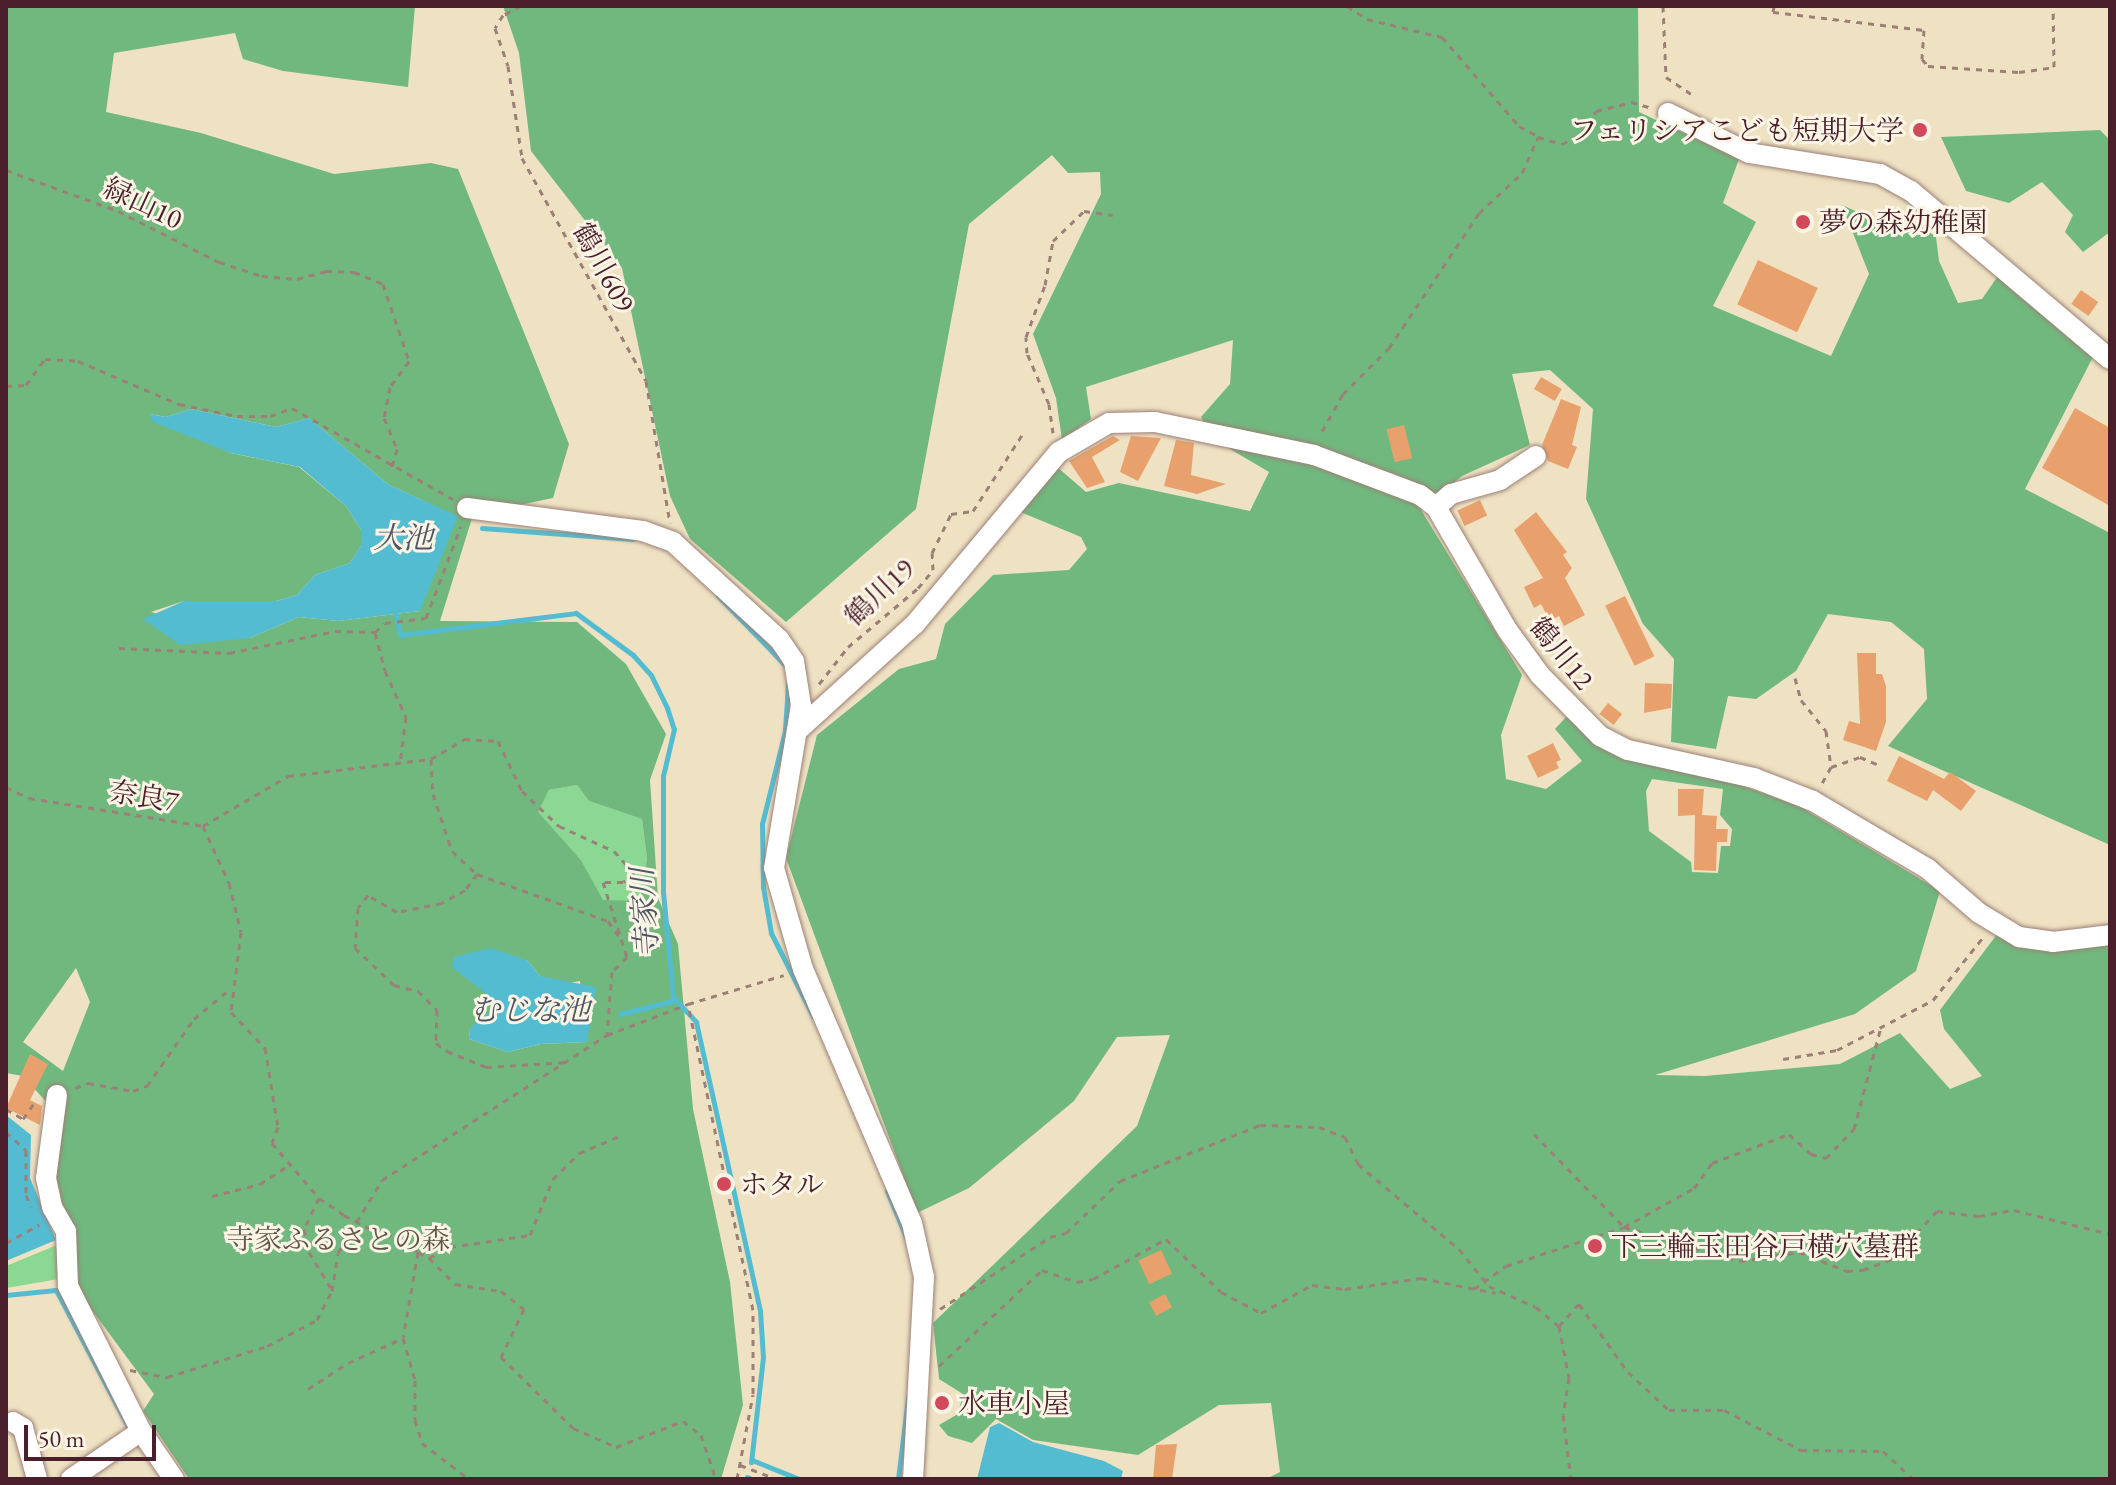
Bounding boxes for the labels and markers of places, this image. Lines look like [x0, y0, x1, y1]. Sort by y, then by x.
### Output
place label: フェリシアこども短期大学 [1568, 113, 1904, 147]
marker: フェリシアこども短期大学 [1911, 121, 1929, 139]
place label: 夢の森幼稚園 [1819, 205, 1987, 239]
marker: 夢の森幼稚園 [1794, 213, 1812, 231]
place label: ホタル [740, 1167, 824, 1201]
marker: ホタル [715, 1175, 733, 1193]
place label: 下三輪玉田谷戸横穴墓群 [1611, 1229, 1919, 1263]
marker: 下三輪玉田谷戸横穴墓群 [1586, 1237, 1604, 1255]
place label: 水車小屋 [958, 1386, 1070, 1420]
marker: 水車小屋 [933, 1394, 951, 1412]

